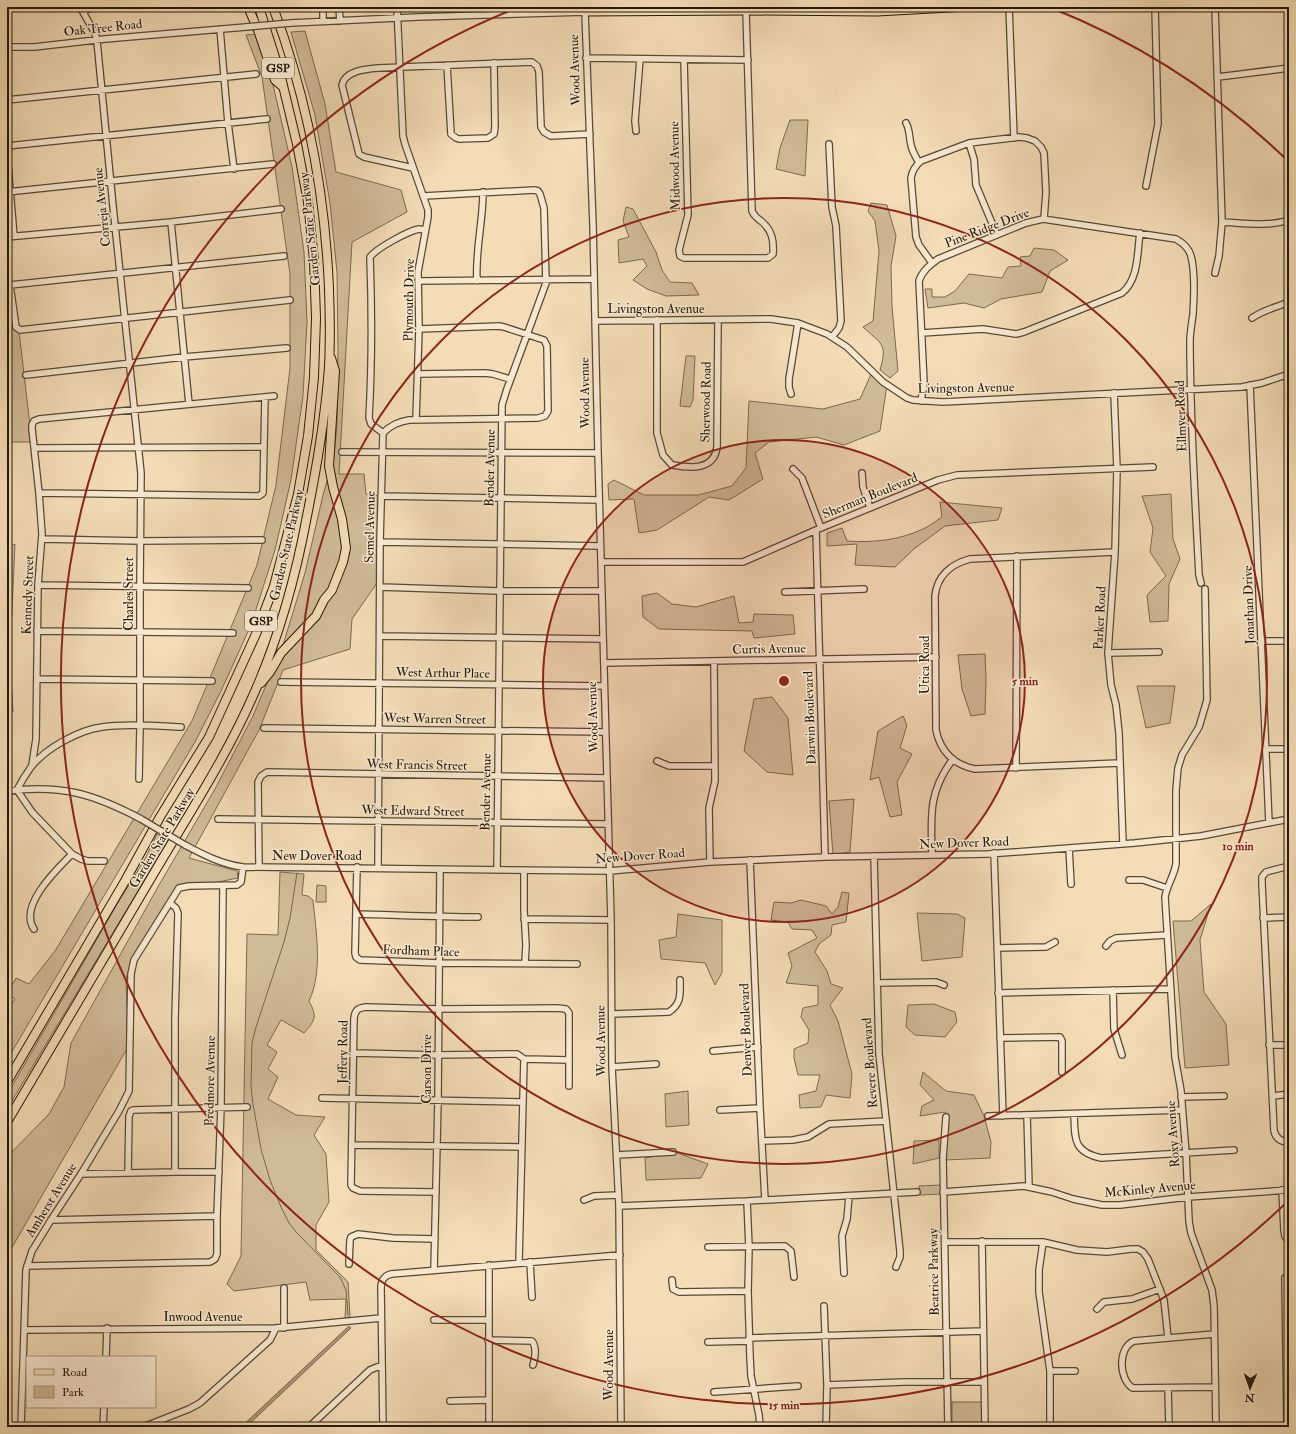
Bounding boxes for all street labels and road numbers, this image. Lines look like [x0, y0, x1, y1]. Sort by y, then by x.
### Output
street label: Oak Tree Road [63, 16, 144, 40]
street label: Wood Avenue [566, 34, 584, 107]
road number: GSP [262, 58, 294, 78]
street label: Midwood Avenue [666, 121, 684, 211]
street label: Correja Avenue [90, 166, 114, 247]
street label: Garden State Parkway [296, 171, 325, 287]
street label: Pine Ridge Drive [942, 204, 1032, 251]
street label: Plymouth Drive [400, 258, 419, 342]
street label: Livingston Avenue [608, 301, 705, 317]
street label: Wood Avenue [576, 357, 594, 430]
street label: Sherwood Road [697, 361, 715, 443]
street label: Livingston Avenue [917, 379, 1015, 397]
street label: Ellmyer Road [1172, 379, 1191, 452]
street label: Bender Avenue [481, 428, 499, 507]
street label: Sherman Boulevard [820, 469, 921, 522]
street label: Garden State Parkway [266, 487, 309, 603]
street label: Semel Avenue [361, 490, 379, 563]
street label: Kennedy Street [19, 555, 38, 635]
street label: Charles Street [121, 557, 137, 631]
street label: Jonathan Drive [1240, 565, 1258, 646]
street label: Parker Road [1090, 585, 1110, 650]
road number: GSP [245, 611, 277, 631]
street label: Utica Road [917, 635, 933, 694]
street label: Curtis Avenue [732, 640, 806, 658]
street label: West Arthur Place [395, 664, 491, 682]
street label: Darwin Boulevard [800, 670, 820, 765]
street label: Wood Avenue [584, 681, 602, 754]
street label: West Warren Street [383, 710, 486, 728]
street label: Bender Avenue [477, 752, 495, 831]
street label: West Francis Street [365, 756, 468, 774]
street label: Garden State Parkway [126, 785, 199, 891]
street label: West Edward Street [360, 802, 465, 820]
street label: New Dover Road [919, 833, 1010, 853]
street label: New Dover Road [595, 845, 686, 867]
street label: New Dover Road [272, 848, 363, 864]
street label: Fordham Place [382, 942, 460, 960]
street label: Denver Boulevard [736, 982, 756, 1077]
street label: Wood Avenue [592, 1005, 610, 1078]
street label: Revere Boulevard [859, 1017, 881, 1109]
street label: Jeffery Road [334, 1019, 353, 1085]
street label: Carson Drive [419, 1034, 435, 1104]
street label: Predmore Avenue [201, 1035, 219, 1127]
street label: Roxy Avenue [1163, 1099, 1184, 1168]
street label: Amherst Avenue [21, 1159, 80, 1241]
street label: McKinley Avenue [1104, 1177, 1197, 1202]
street label: Beatrice Parkway [925, 1228, 944, 1316]
street label: Inwood Avenue [163, 1309, 243, 1325]
street label: Wood Avenue [601, 1329, 617, 1402]

